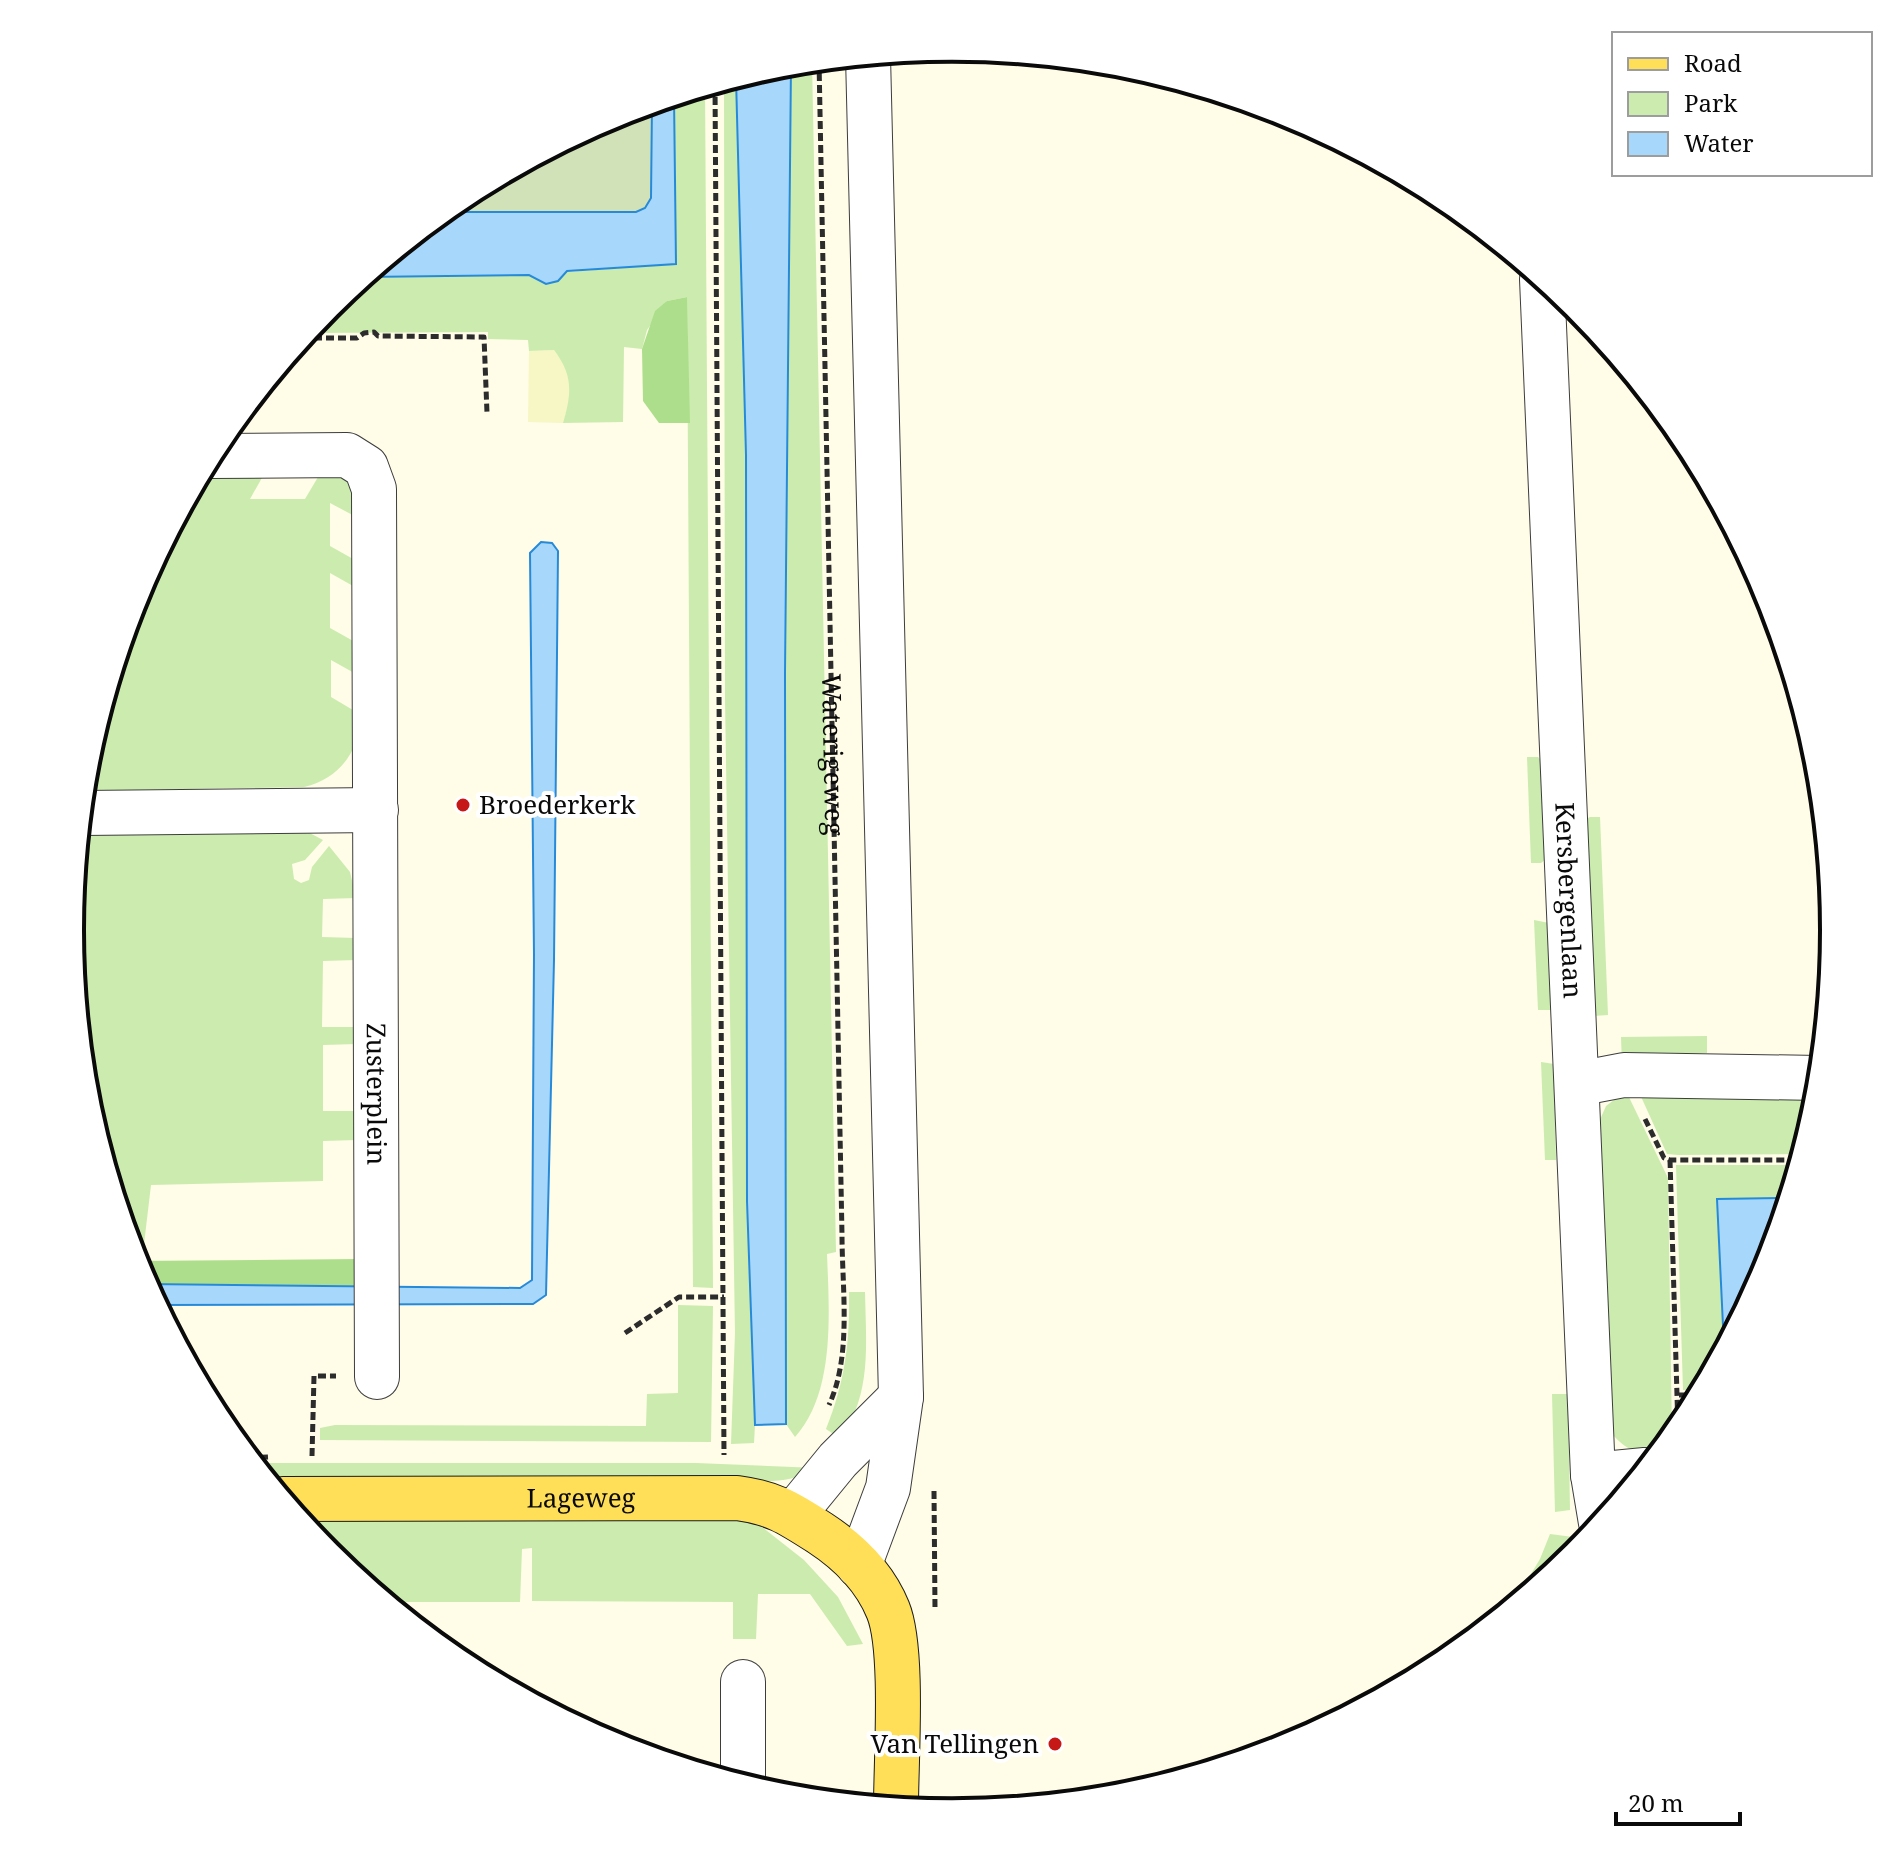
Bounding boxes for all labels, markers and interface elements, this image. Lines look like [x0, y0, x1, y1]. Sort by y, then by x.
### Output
legend [1612, 32, 1872, 176]
text: Road [1684, 46, 1742, 79]
text: Park [1684, 86, 1738, 119]
text: Water [1684, 126, 1754, 159]
street label: Waterigeweg [814, 674, 853, 836]
place label: Broederkerk [479, 786, 636, 822]
marker: Broederkerk [454, 796, 472, 814]
street label: Kersbergenlaan [1547, 801, 1592, 1000]
street label: Zusterplein [359, 1023, 395, 1165]
street label: Lageweg [526, 1479, 636, 1515]
place label: Van Tellingen [870, 1725, 1039, 1761]
marker: Van Tellingen [1046, 1735, 1064, 1753]
scale bar [1616, 1776, 1740, 1826]
text: 20 m [1628, 1786, 1684, 1819]

